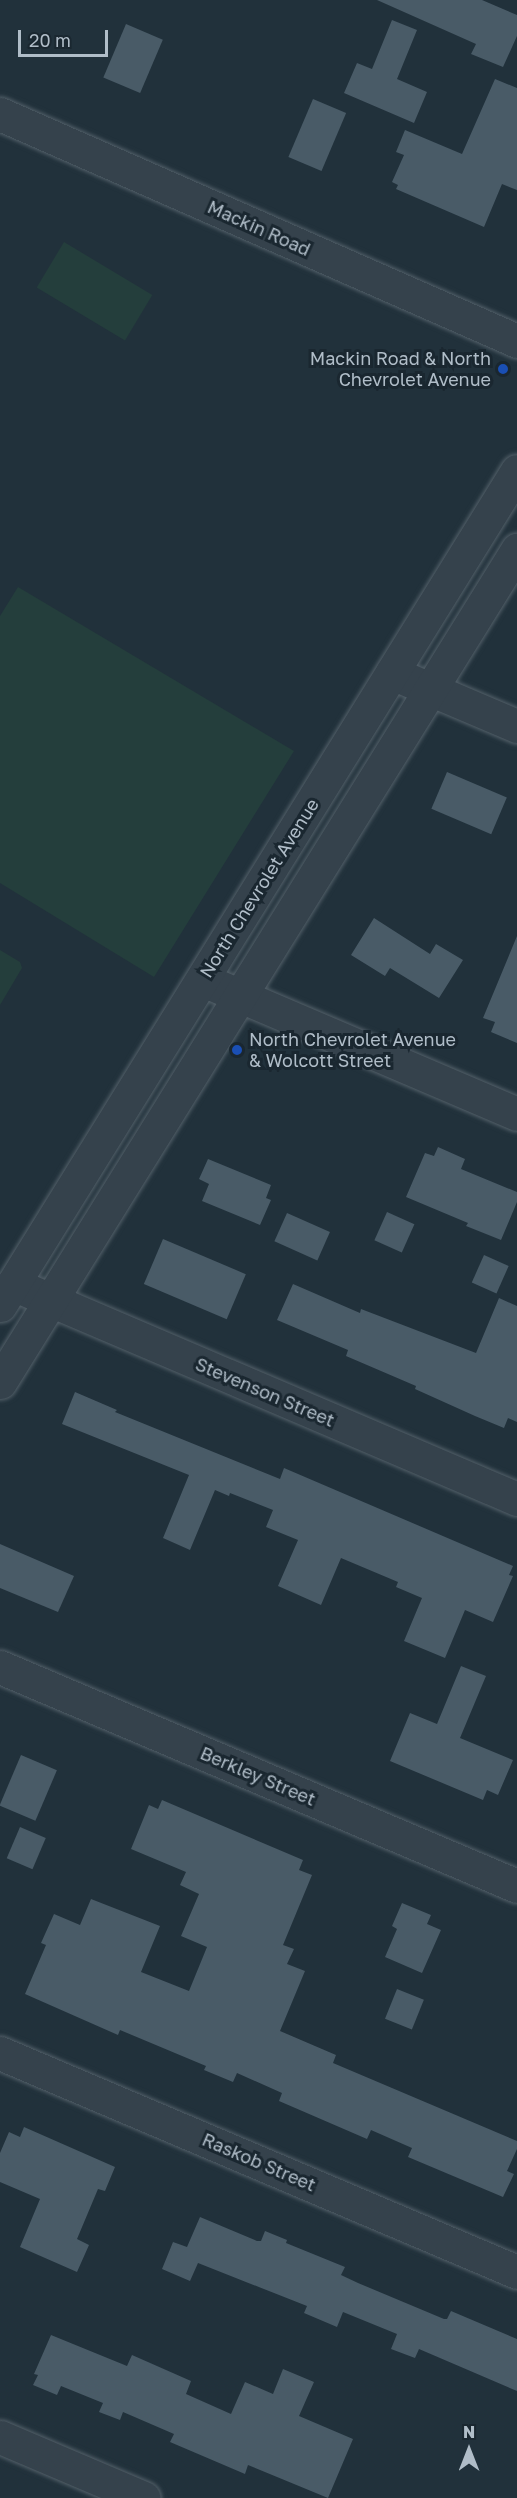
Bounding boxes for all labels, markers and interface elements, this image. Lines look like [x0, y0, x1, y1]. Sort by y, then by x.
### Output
scale bar [21, 18, 111, 56]
text: 20 m [29, 29, 71, 51]
street label: Mackin Road [204, 196, 314, 260]
place label: Mackin Road & North Chevrolet Avenue [310, 348, 491, 391]
marker: Mackin Road & North Chevrolet Avenue [496, 362, 510, 376]
street label: North Chevrolet Avenue [195, 795, 323, 981]
place label: North Chevrolet Avenue & Wolcott Street [249, 1029, 456, 1072]
marker: North Chevrolet Avenue & Wolcott Street [230, 1043, 244, 1057]
street label: Stevenson Street [192, 1353, 338, 1431]
street label: Berkley Street [197, 1742, 319, 1810]
street label: Raskob Street [199, 2128, 319, 2196]
north arrow [439, 2420, 499, 2480]
text: N [463, 2422, 475, 2442]

